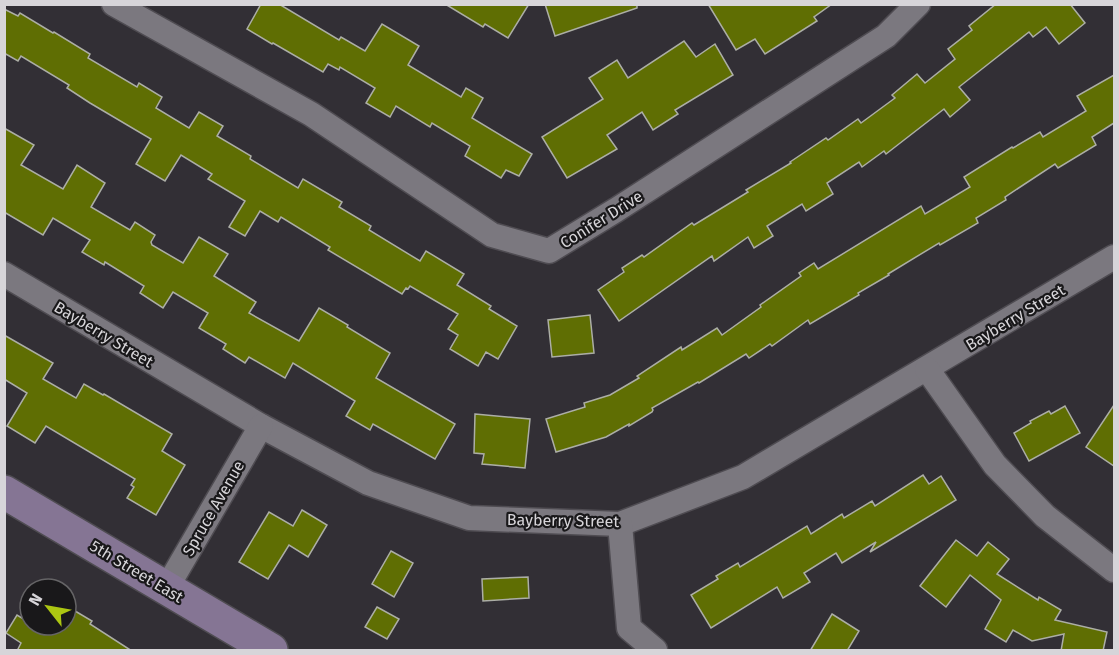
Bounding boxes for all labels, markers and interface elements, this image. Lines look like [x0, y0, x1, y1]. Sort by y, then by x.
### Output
street label: Conifer Drive [556, 187, 646, 252]
street label: Bayberry Street [962, 280, 1068, 354]
street label: Bayberry Street [51, 297, 157, 372]
street label: Spruce Avenue [178, 457, 248, 559]
street label: Bayberry Street [507, 510, 619, 531]
street label: 5th Street East [87, 536, 187, 607]
north arrow [18, 577, 78, 637]
text: N [25, 590, 46, 609]

